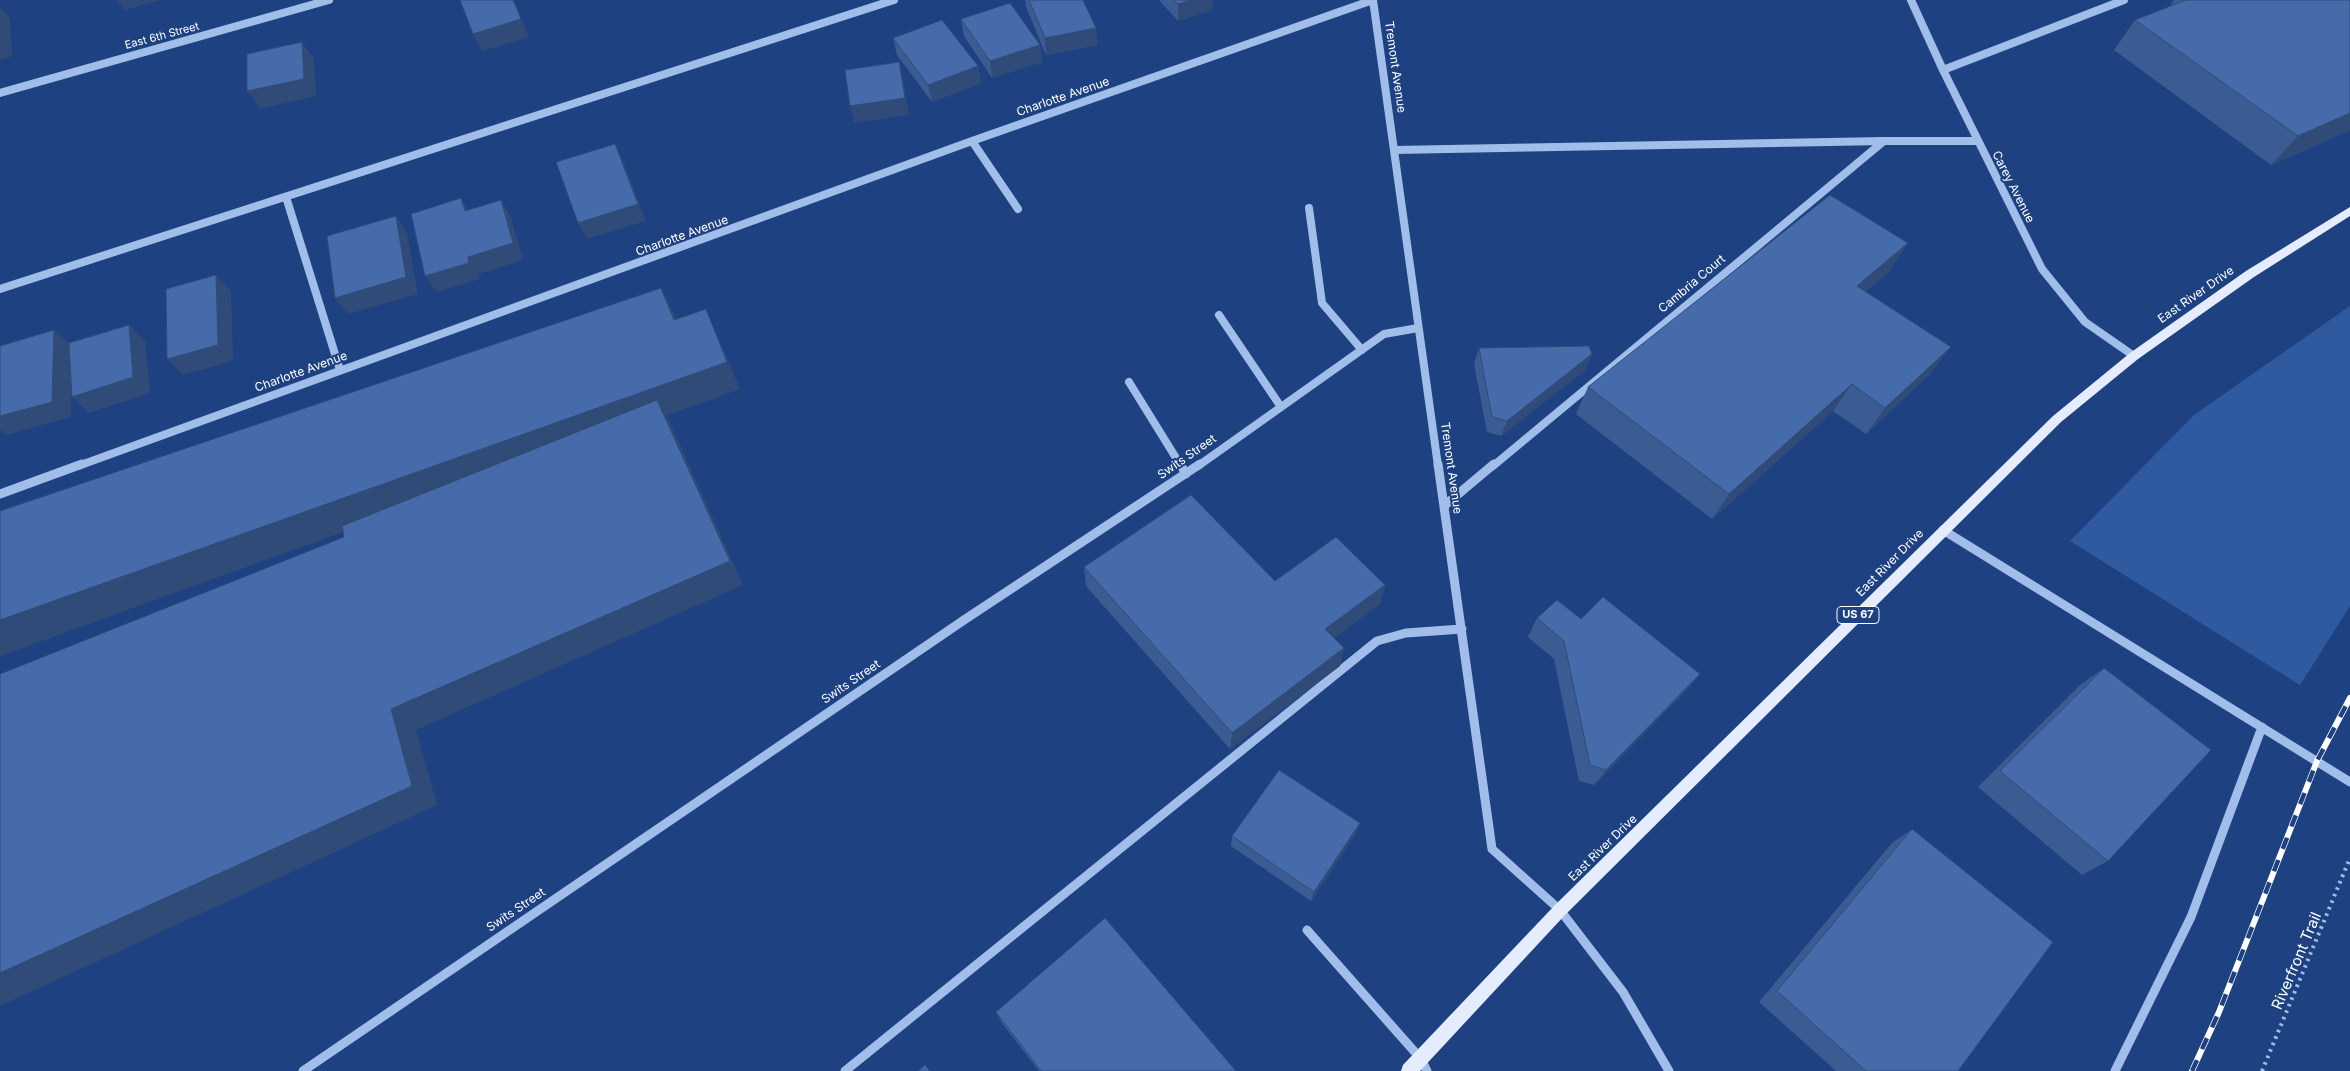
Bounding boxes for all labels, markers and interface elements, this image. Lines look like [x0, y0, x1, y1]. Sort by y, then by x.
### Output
street label: East 6th Street [123, 20, 201, 52]
street label: Tremont Avenue [1381, 20, 1409, 114]
street label: Charlotte Avenue [1015, 74, 1111, 120]
street label: Carey Avenue [1989, 149, 2037, 225]
street label: Charlotte Avenue [634, 213, 730, 259]
street label: Cambria Court [1656, 252, 1728, 316]
street label: East River Drive [2155, 263, 2237, 327]
street label: Charlotte Avenue [253, 349, 349, 395]
street label: Tremont Avenue [1437, 421, 1465, 515]
street label: Swits Street [1155, 432, 1219, 482]
street label: East River Drive [1853, 526, 1927, 600]
road number: US 67 [1837, 606, 1879, 624]
street label: Swits Street [819, 657, 883, 707]
street label: East River Drive [1566, 812, 1640, 884]
street label: Swits Street [484, 885, 548, 935]
street label: Riverfront Trail [2268, 910, 2326, 1012]

